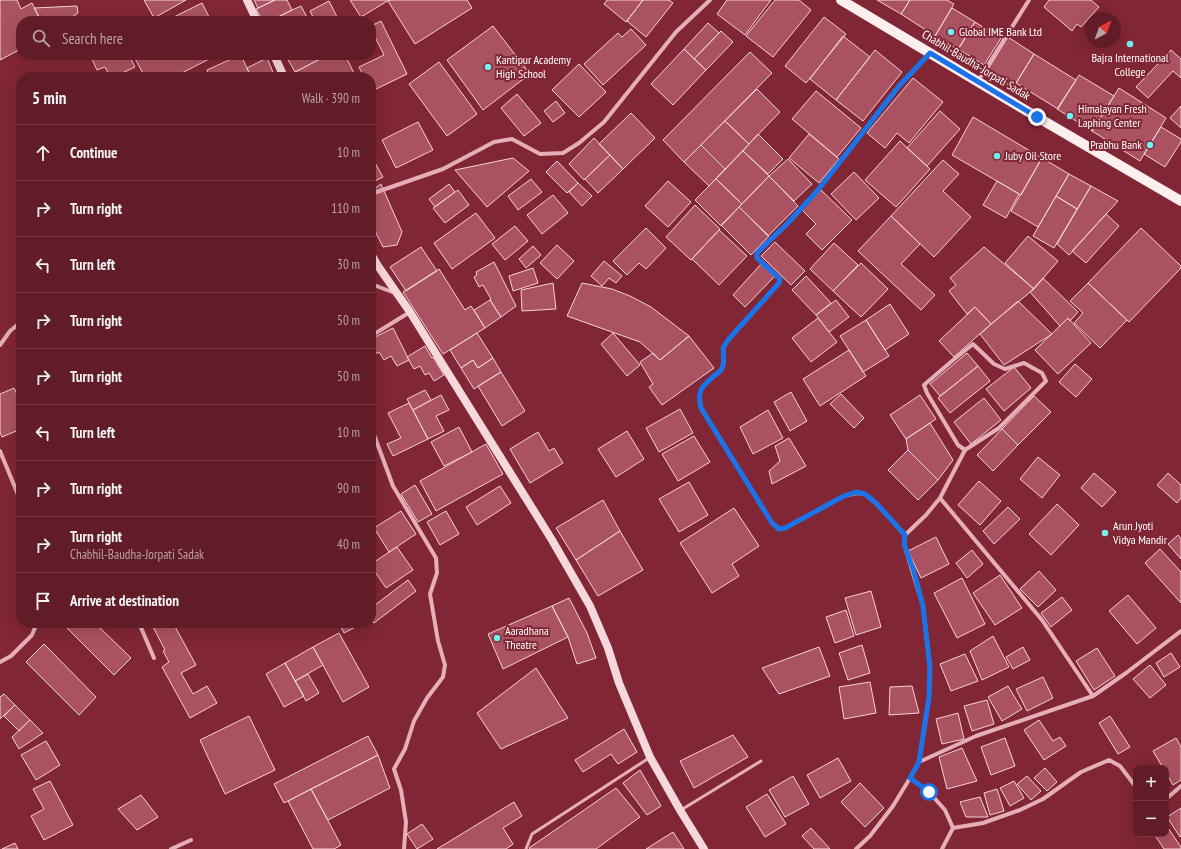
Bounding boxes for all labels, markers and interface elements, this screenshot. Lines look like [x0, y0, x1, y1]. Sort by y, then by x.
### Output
north arrow [1085, 12, 1121, 48]
search box [16, 16, 376, 60]
place label: Global IME Bank Ltd [959, 24, 1042, 39]
street label: Chabhil-Baudha-Jorpati Sadak [919, 26, 1033, 103]
icon: search [30, 27, 52, 49]
marker: Global IME Bank Ltd [946, 27, 956, 37]
text: Search here [62, 29, 123, 48]
marker: Bajra International College [1125, 39, 1135, 49]
place label: Bajra International College [1091, 50, 1169, 79]
place label: Kantipur Academy High School [496, 52, 571, 81]
marker: Kantipur Academy High School [483, 62, 493, 72]
text: 5 min [32, 87, 66, 109]
text: Walk · 390 m [302, 90, 360, 107]
place label: Himalayan Fresh Laphing Center [1078, 101, 1147, 130]
route end [1028, 108, 1046, 126]
marker: Himalayan Fresh Laphing Center [1065, 111, 1075, 121]
place label: Prabhu Bank [1090, 137, 1142, 152]
marker: Prabhu Bank [1145, 140, 1155, 150]
icon: ahead [32, 142, 54, 164]
text: Continue [70, 143, 117, 162]
text: 10 m [337, 144, 360, 161]
place label: Juby Oil Store [1004, 148, 1061, 163]
marker: Juby Oil Store [992, 151, 1002, 161]
icon: right [32, 198, 54, 220]
text: Turn right [70, 199, 122, 218]
text: 110 m [331, 200, 360, 217]
icon: left [32, 254, 54, 276]
text: Turn left [70, 255, 115, 274]
text: 30 m [337, 256, 360, 273]
icon: right [32, 310, 54, 332]
text: Turn right [70, 311, 122, 330]
text: 50 m [337, 312, 360, 329]
icon: right [32, 366, 54, 388]
text: Turn right [70, 367, 122, 386]
text: 50 m [337, 368, 360, 385]
icon: left [32, 422, 54, 444]
text: Turn left [70, 423, 115, 442]
text: 10 m [337, 424, 360, 441]
icon: right [32, 478, 54, 500]
text: Turn right [70, 479, 122, 498]
text: 90 m [337, 480, 360, 497]
place label: Arun Jyoti Vidya Mandir [1112, 518, 1168, 547]
text: Turn right [70, 527, 122, 546]
marker: Arun Jyoti Vidya Mandir [1100, 528, 1110, 538]
icon: right [32, 534, 54, 556]
text: 40 m [337, 536, 360, 553]
text: Chabhil-Baudha-Jorpati Sadak [70, 546, 204, 563]
icon: arrive [32, 590, 54, 612]
text: Arrive at destination [70, 591, 179, 610]
place label: Aaradhana Theatre [505, 623, 549, 652]
marker: Aaradhana Theatre [492, 633, 502, 643]
map controls [1133, 765, 1169, 837]
button: + [1133, 765, 1169, 801]
route start [920, 783, 938, 801]
button: − [1133, 801, 1169, 837]

